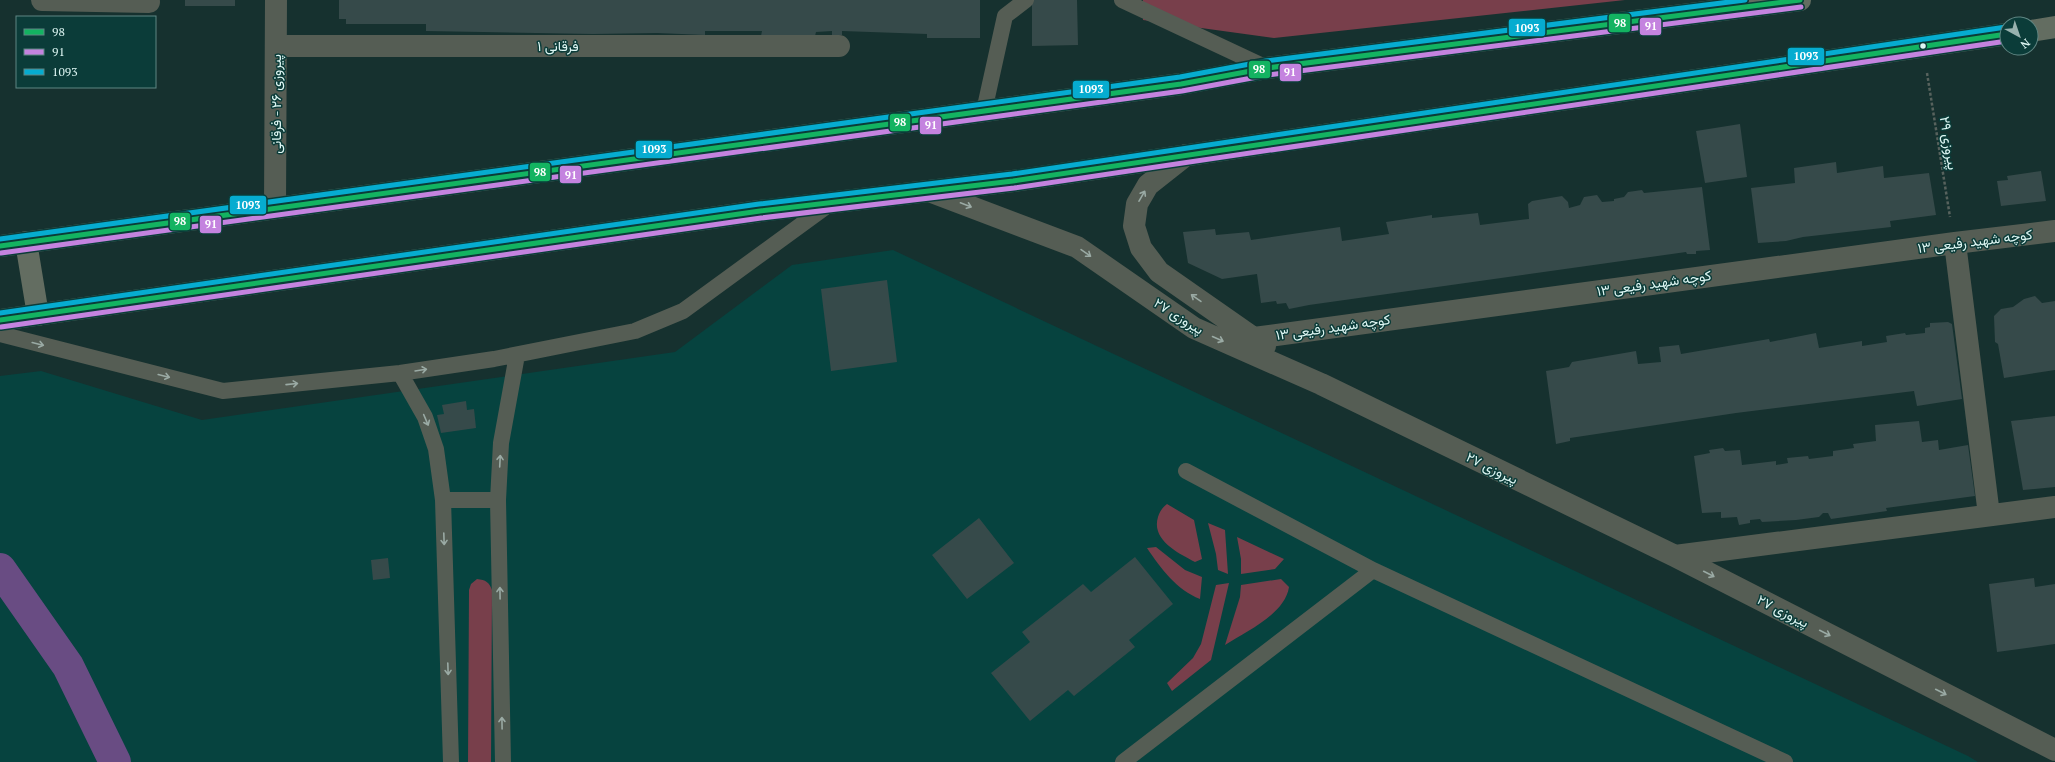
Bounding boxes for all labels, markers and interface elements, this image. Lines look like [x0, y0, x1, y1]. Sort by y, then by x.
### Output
line badge: 98 [1608, 13, 1631, 33]
legend [16, 16, 156, 88]
text: 98 [1614, 16, 1626, 30]
north arrow [1999, 16, 2039, 56]
line badge: 91 [1639, 17, 1662, 36]
line badge: 1093 [1508, 18, 1546, 37]
text: 91 [1645, 19, 1657, 33]
text: 1093 [1515, 21, 1539, 35]
text: 98 [52, 24, 65, 39]
street label: فرقانی ۱ [537, 36, 579, 55]
text: N [2017, 36, 2033, 52]
unlabelled marker [1918, 41, 1928, 51]
text: 91 [52, 44, 65, 59]
line badge: 1093 [1787, 47, 1825, 66]
text: 1093 [1794, 49, 1818, 63]
street label: پیروزی ۲۶ - فرقانی [266, 54, 286, 154]
line badge: 98 [1248, 60, 1271, 79]
text: 98 [1253, 62, 1265, 76]
line badge: 91 [1279, 63, 1302, 82]
text: 1093 [52, 64, 78, 79]
text: 91 [1284, 65, 1296, 79]
line badge: 1093 [1072, 80, 1110, 99]
text: 1093 [1079, 82, 1103, 96]
line badge: 98 [889, 113, 911, 132]
text: 98 [894, 115, 906, 129]
street label: پیروزی ۲۹ [1935, 115, 1963, 171]
line badge: 91 [919, 116, 942, 135]
text: 91 [925, 118, 937, 132]
line badge: 1093 [635, 140, 673, 159]
text: 1093 [642, 142, 666, 156]
line badge: 98 [529, 162, 551, 182]
text: 98 [534, 165, 546, 179]
line badge: 91 [559, 165, 582, 184]
text: 91 [565, 168, 577, 182]
one-way arrow [1138, 190, 1146, 202]
line badge: 1093 [229, 195, 267, 215]
text: 1093 [236, 198, 260, 212]
one-way arrow [959, 201, 971, 209]
line badge: 98 [169, 212, 191, 231]
text: 98 [174, 214, 186, 228]
line badge: 91 [199, 215, 222, 234]
text: 91 [205, 217, 217, 231]
street label: کوچه شهید رفیعی ۱۳ [1916, 224, 2034, 258]
one-way arrow [1080, 250, 1092, 258]
street label: کوچه شهید رفیعی ۱۳ [1595, 265, 1713, 301]
street label: پیروزی ۲۷ [1150, 293, 1208, 339]
one-way arrow [1191, 294, 1202, 302]
street label: کوچه شهید رفیعی ۱۳ [1274, 309, 1392, 345]
one-way arrow [1212, 336, 1224, 343]
one-way arrow [31, 340, 44, 348]
one-way arrow [414, 366, 427, 374]
one-way arrow [157, 372, 170, 380]
one-way arrow [285, 380, 298, 388]
one-way arrow [422, 413, 430, 425]
street label: پیروزی ۲۷ [1463, 447, 1521, 489]
one-way arrow [496, 455, 504, 468]
one-way arrow [440, 532, 448, 545]
one-way arrow [1703, 571, 1715, 578]
one-way arrow [496, 587, 504, 600]
street label: پیروزی ۲۷ [1754, 589, 1812, 633]
one-way arrow [1819, 630, 1831, 637]
one-way arrow [444, 662, 452, 675]
one-way arrow [1935, 689, 1947, 696]
one-way arrow [498, 717, 506, 730]

